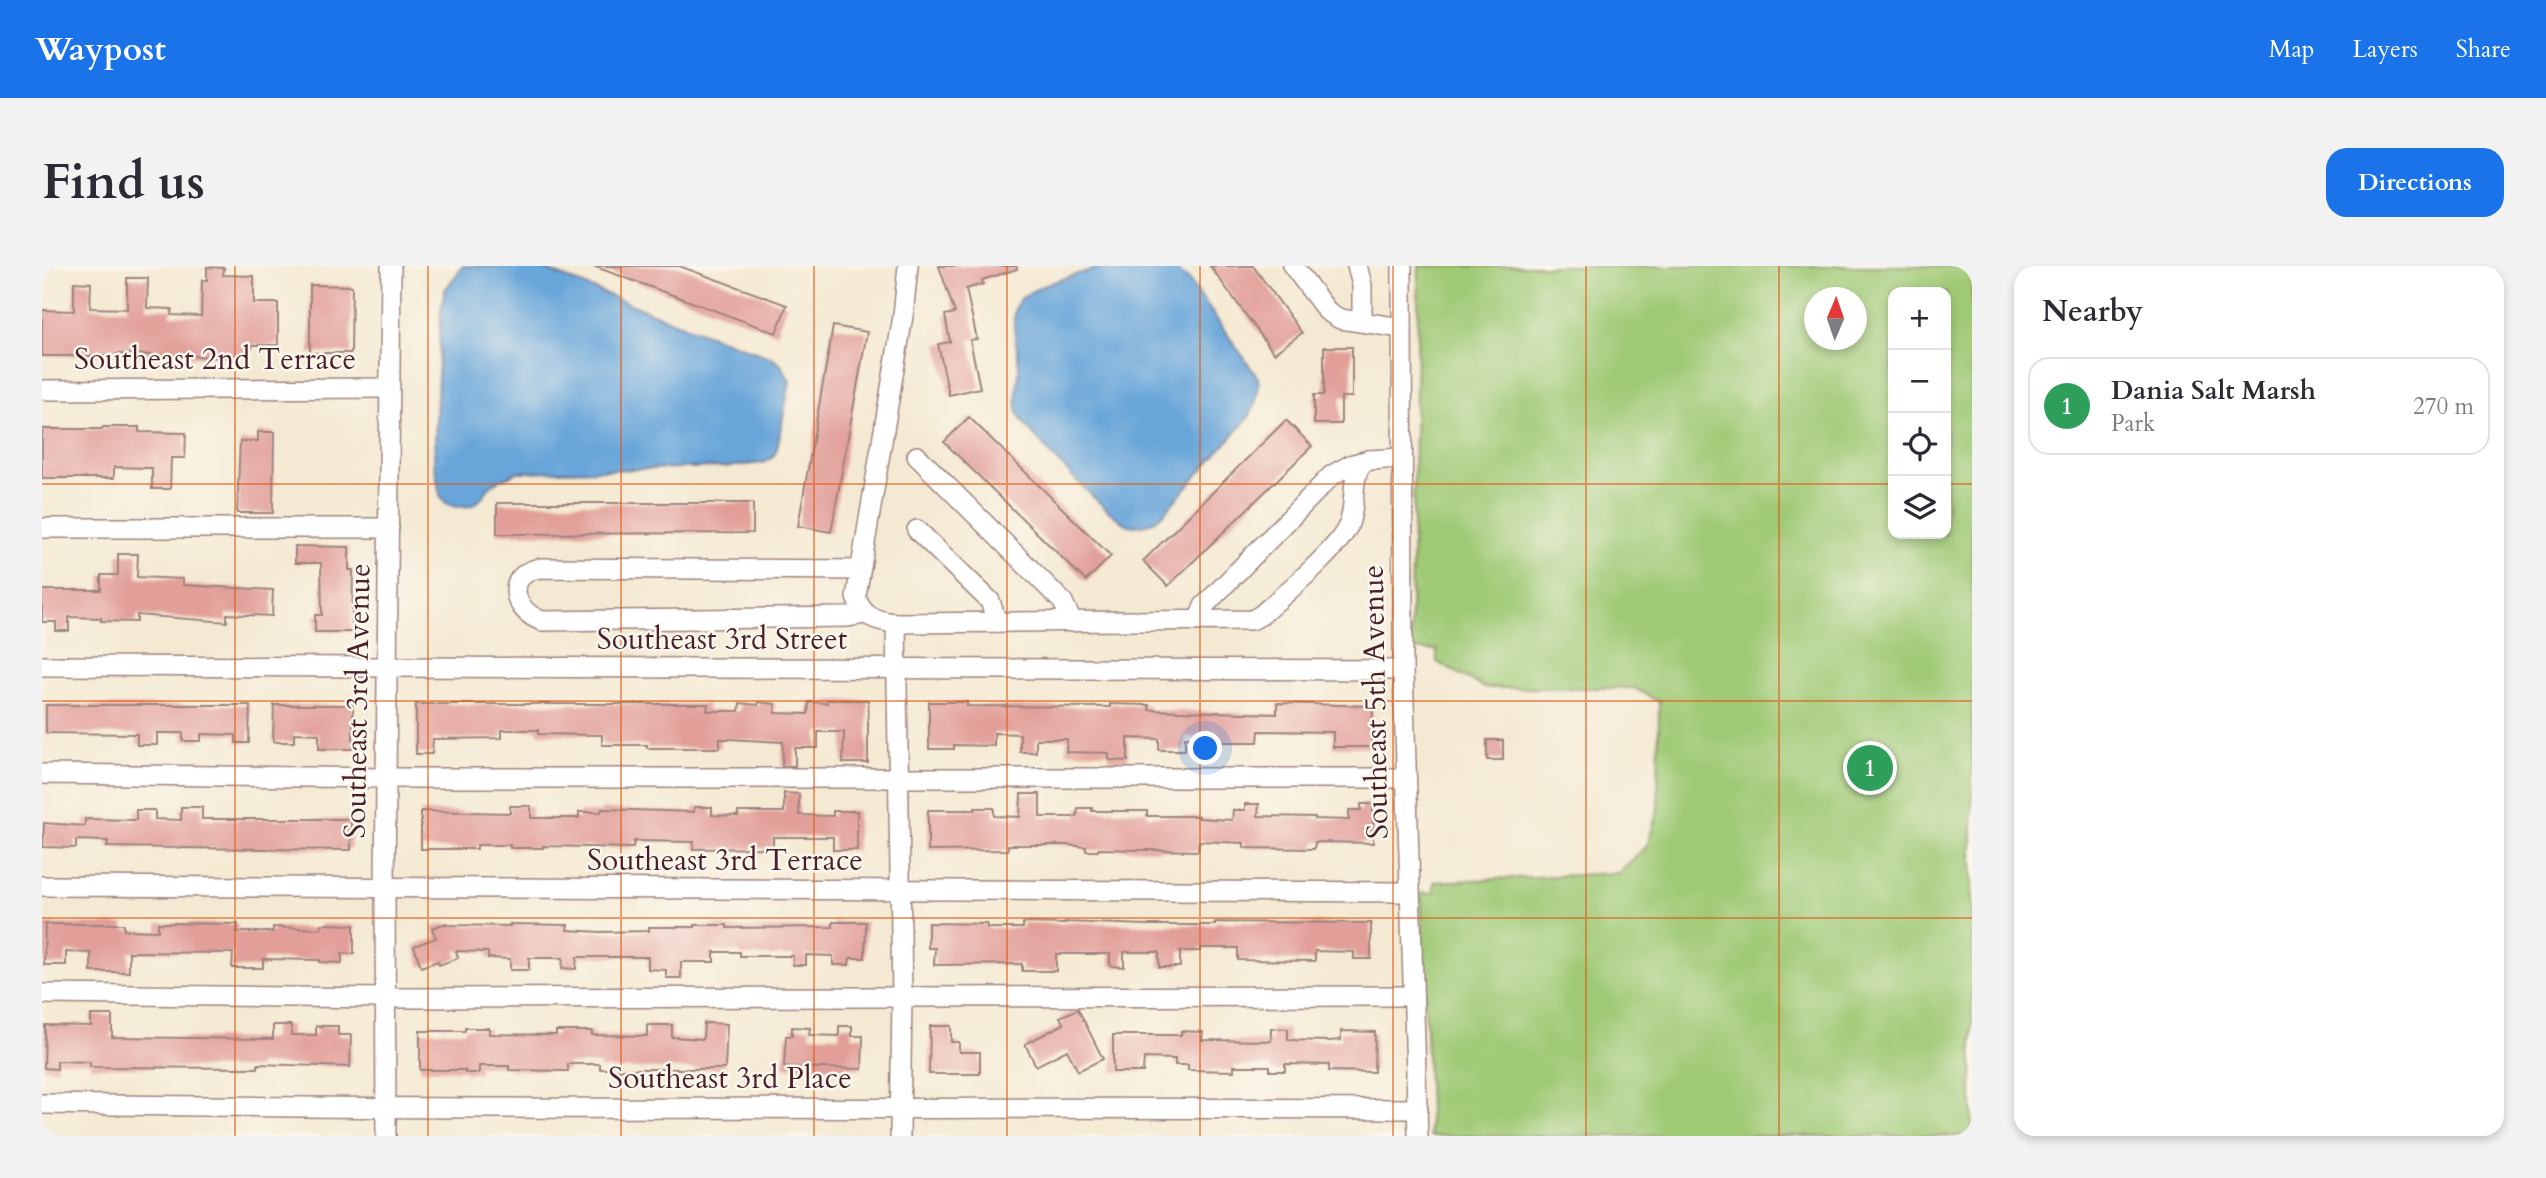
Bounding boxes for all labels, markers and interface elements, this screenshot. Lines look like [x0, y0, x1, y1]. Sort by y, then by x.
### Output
text: Waypost [35, 27, 166, 72]
text: Map [2269, 33, 2315, 66]
text: Layers [2353, 33, 2418, 66]
text: Share [2456, 33, 2511, 66]
button: Directions [2326, 148, 2504, 217]
text: Find us [42, 149, 205, 216]
north arrow [1804, 287, 1867, 350]
map controls [1888, 287, 1951, 539]
button: + [1888, 287, 1951, 350]
text: Nearby [2042, 291, 2143, 332]
street label: Southeast 2nd Terrace [74, 339, 356, 380]
button: − [1888, 350, 1951, 413]
text: Dania Salt Marsh [2111, 373, 2316, 408]
text: 1 [2061, 391, 2073, 422]
text: 270 m [2413, 391, 2474, 422]
text: Park [2111, 408, 2155, 439]
button: locate [1888, 413, 1951, 476]
button: layers [1888, 476, 1951, 539]
street label: Southeast 3rd Avenue [335, 563, 380, 839]
street label: Southeast 5th Avenue [1353, 564, 1398, 840]
street label: Southeast 3rd Street [597, 619, 848, 660]
your location [1188, 731, 1222, 765]
pin: 1 [1847, 742, 1893, 794]
street label: Southeast 3rd Terrace [587, 840, 863, 881]
street label: Southeast 3rd Place [608, 1058, 852, 1099]

